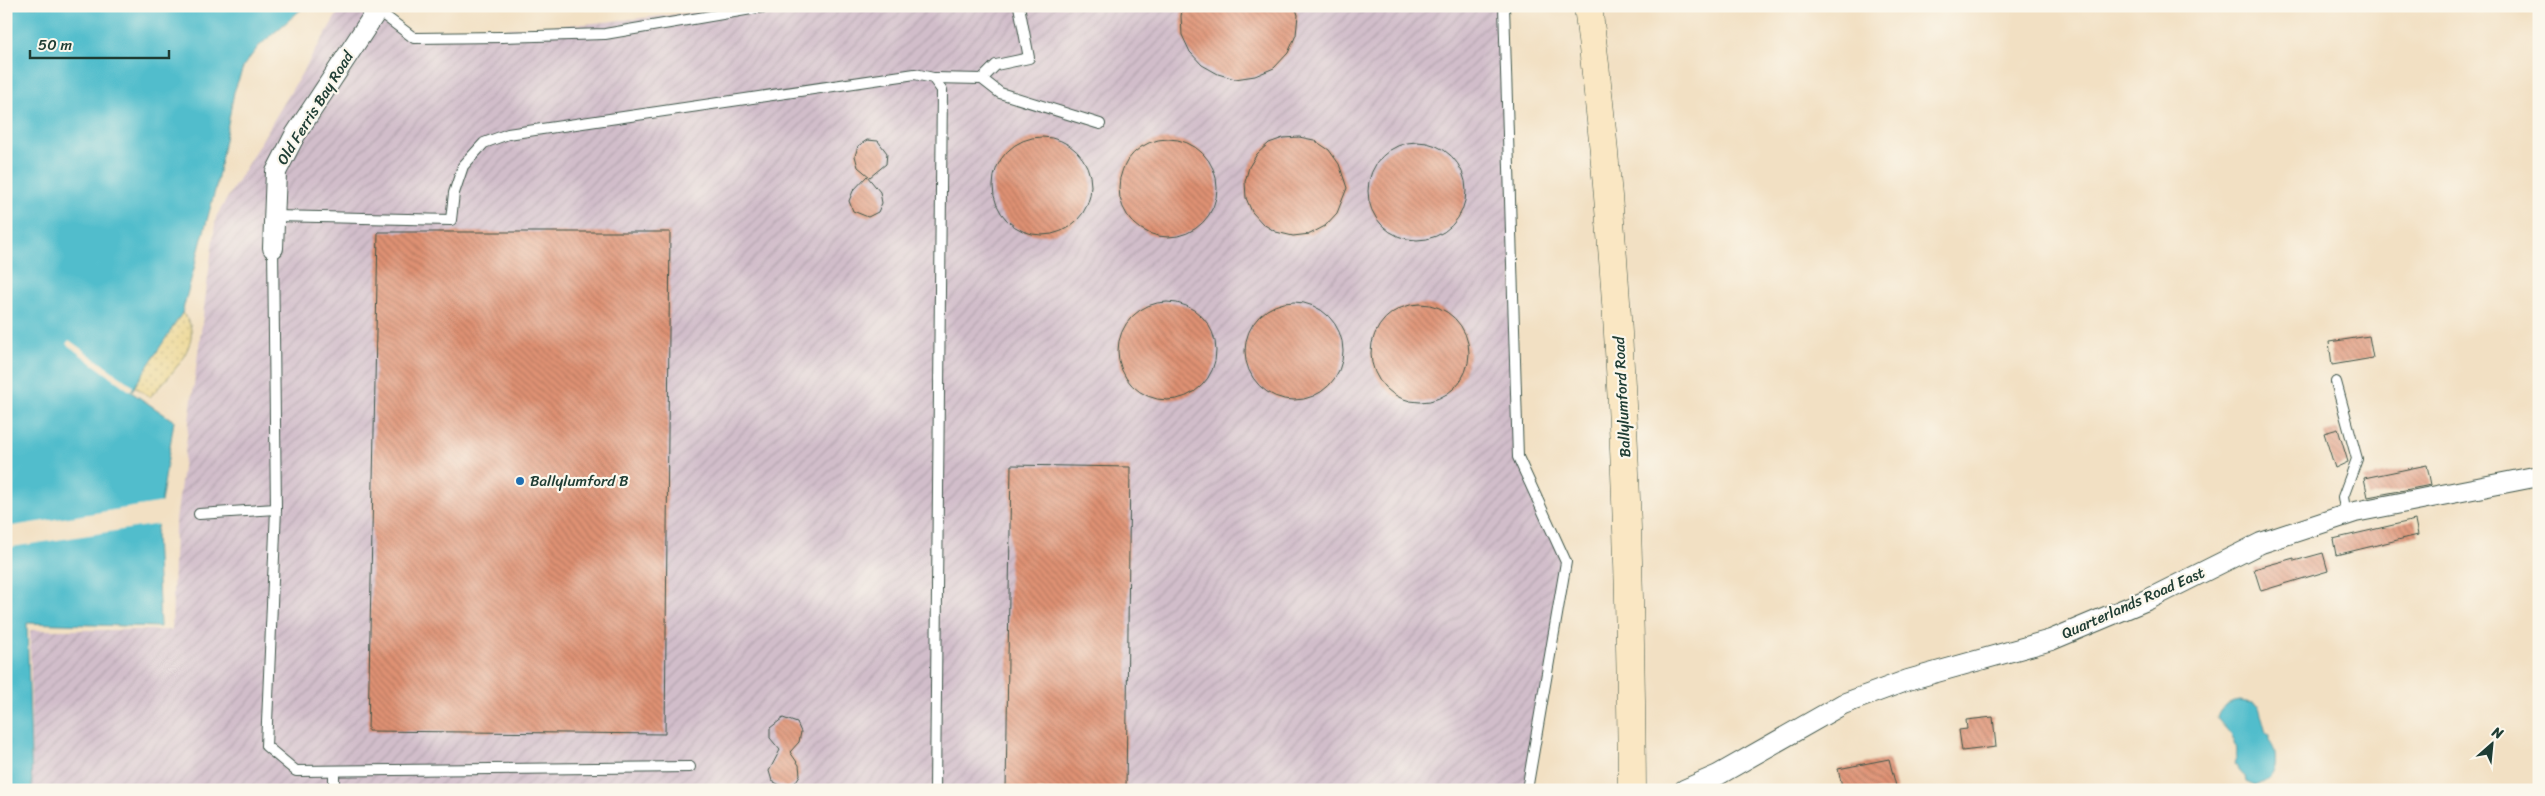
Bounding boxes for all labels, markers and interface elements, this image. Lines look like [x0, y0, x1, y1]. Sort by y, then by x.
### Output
scale bar [30, 28, 169, 60]
text: 50 m [38, 32, 73, 58]
street label: Old Ferris Bay Road [270, 45, 361, 170]
street label: Ballylumford Road [1606, 335, 1638, 458]
place label: Ballylumford B [530, 468, 629, 494]
marker: Ballylumford B [514, 475, 526, 487]
street label: Quarterlands Road East [2057, 560, 2209, 646]
north arrow [2468, 718, 2518, 768]
text: N [2487, 719, 2508, 746]

